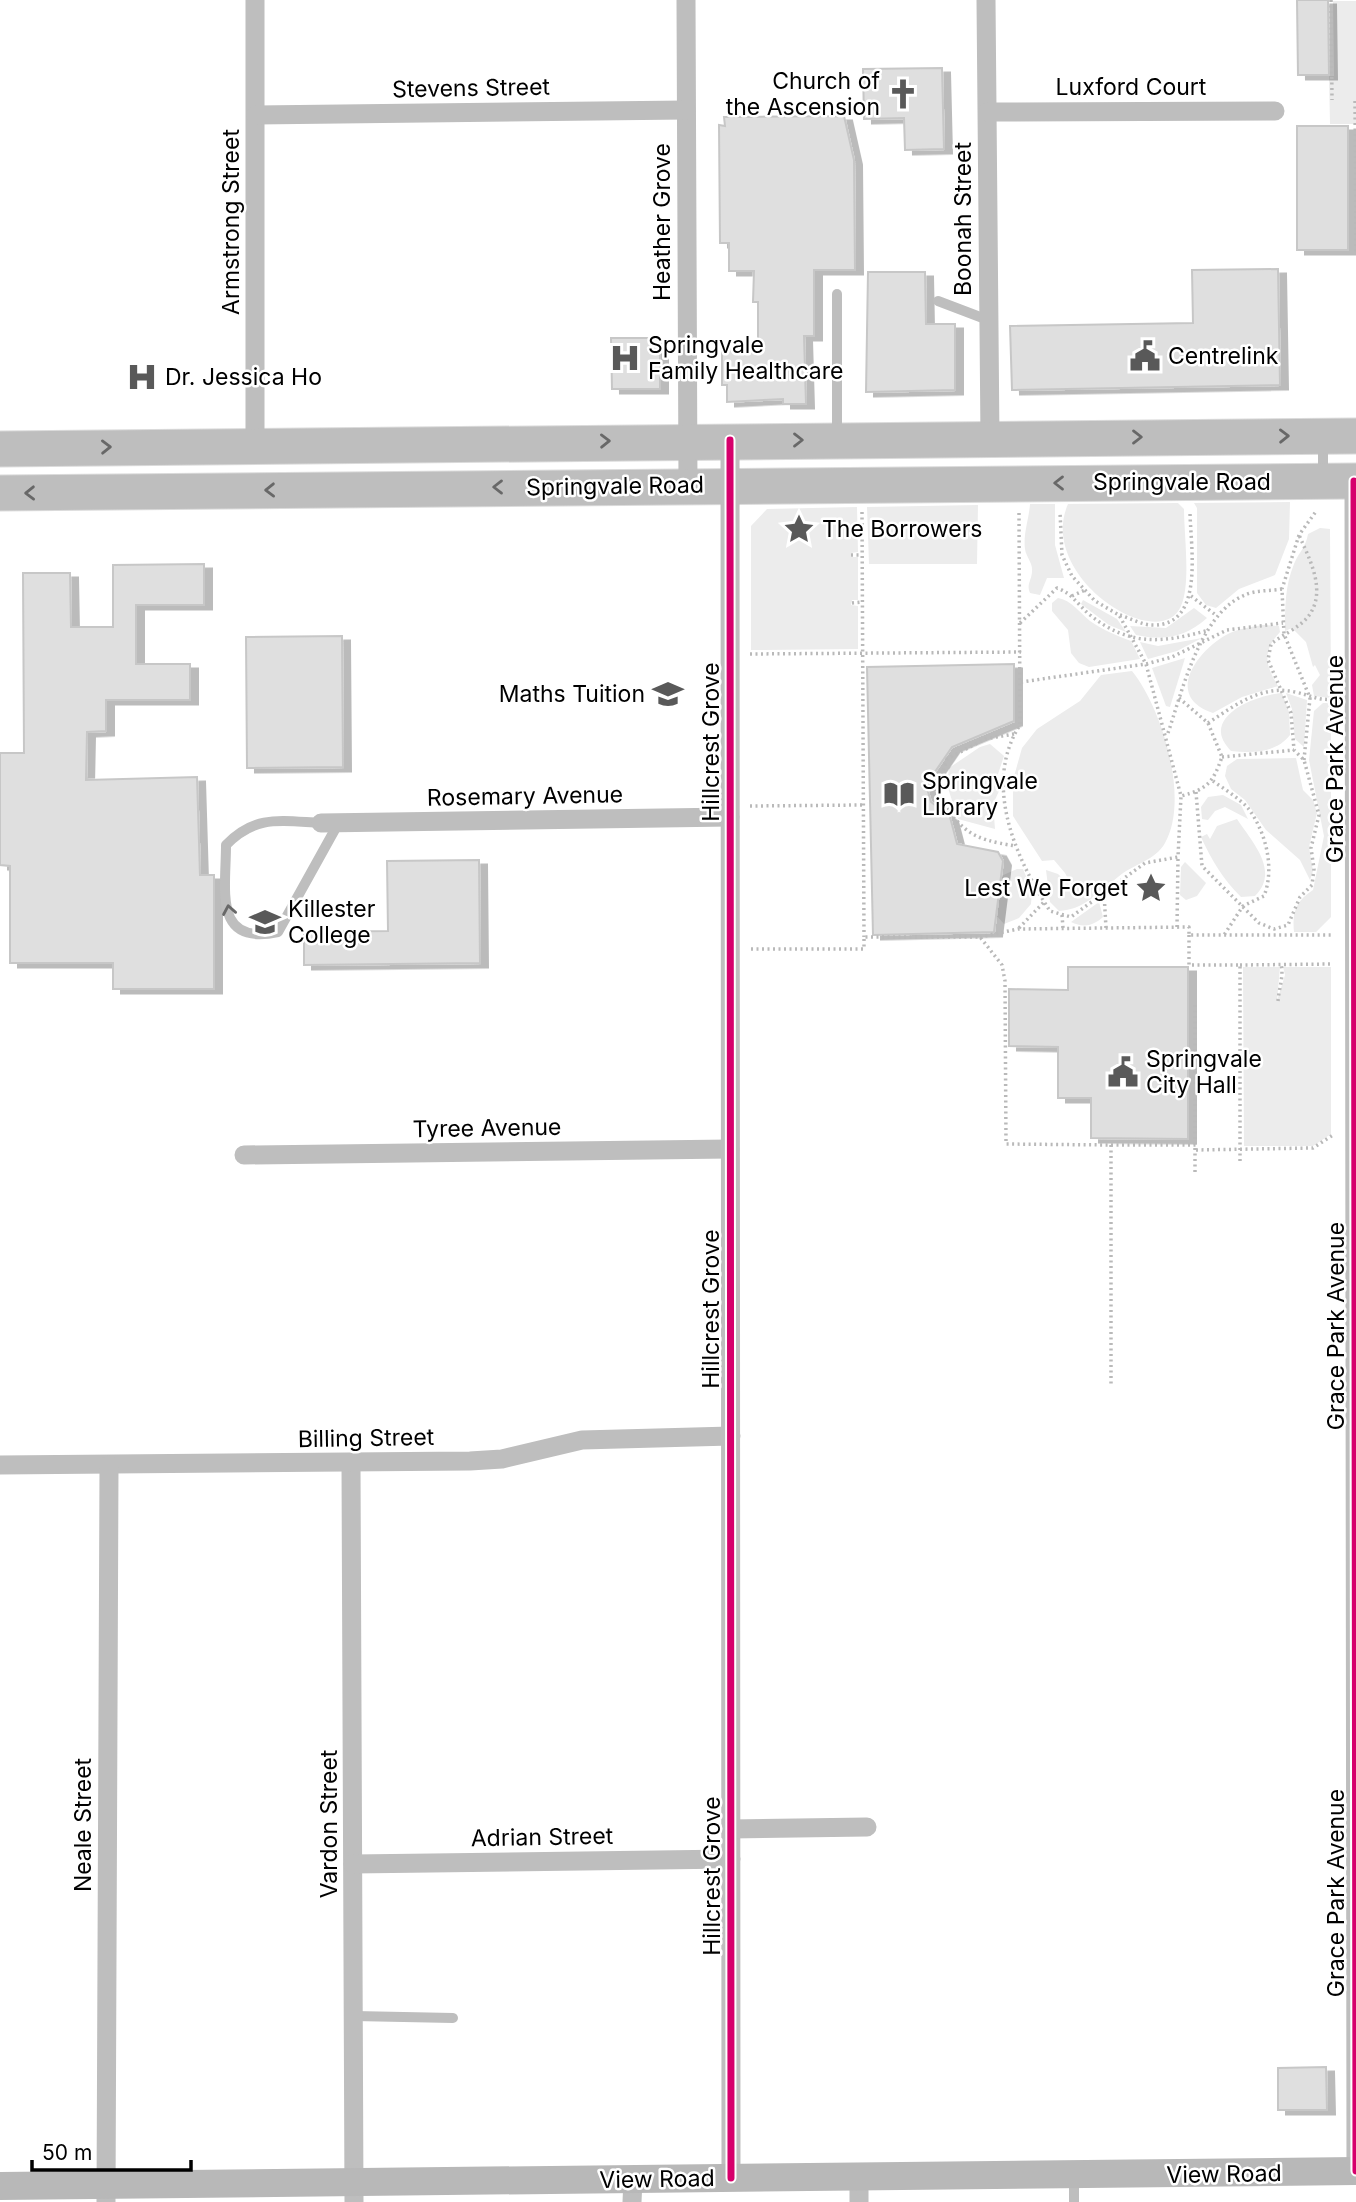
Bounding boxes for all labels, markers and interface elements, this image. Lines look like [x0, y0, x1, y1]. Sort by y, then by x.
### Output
place label: Church of the Ascension [726, 67, 880, 121]
street label: Stevens Street [392, 73, 551, 103]
street label: Luxford Court [1056, 73, 1207, 101]
church icon: Church of the Ascension [886, 77, 920, 111]
street label: Armstrong Street [217, 129, 245, 315]
street label: Boonah Street [949, 141, 977, 296]
street label: Heather Grove [648, 143, 676, 301]
place label: Springvale Family Healthcare [648, 331, 843, 385]
public building icon: Centrelink [1128, 339, 1162, 373]
hospital icon: Springvale Family Healthcare [608, 341, 642, 375]
place label: Centrelink [1168, 342, 1279, 370]
hospital icon: Dr. Jessica Ho [125, 360, 159, 394]
place label: Dr. Jessica Ho [165, 363, 322, 391]
one-way arrow [1280, 428, 1290, 444]
one-way arrow [1132, 429, 1143, 445]
one-way arrow [793, 432, 804, 448]
one-way arrow [601, 433, 611, 449]
one-way arrow [101, 439, 111, 455]
street label: Springvale Road [1093, 468, 1271, 496]
street label: Springvale Road [526, 470, 704, 502]
one-way arrow [1053, 475, 1064, 491]
one-way arrow [492, 479, 502, 495]
one-way arrow [264, 482, 275, 498]
one-way arrow [25, 485, 36, 500]
place icon: The Borrowers [782, 512, 816, 546]
place label: The Borrowers [822, 515, 982, 543]
street label: Grace Park Avenue [1321, 655, 1349, 863]
street label: Hillcrest Grove [697, 662, 725, 822]
school or university icon: Maths Tuition [651, 677, 685, 711]
place label: Maths Tuition [499, 680, 645, 708]
place label: Springvale Library [922, 767, 1038, 821]
library icon: Springvale Library [882, 777, 916, 811]
street label: Rosemary Avenue [427, 780, 623, 812]
place icon: Lest We Forget [1134, 871, 1168, 905]
place label: Lest We Forget [964, 874, 1128, 902]
place label: Killester College [288, 895, 376, 949]
one-way arrow [222, 904, 237, 916]
school or university icon: Killester College [248, 905, 282, 939]
place label: Springvale City Hall [1146, 1045, 1262, 1099]
public building icon: Springvale City Hall [1106, 1055, 1140, 1089]
street label: Tyree Avenue [412, 1113, 562, 1143]
street label: Grace Park Avenue [1322, 1222, 1350, 1430]
street label: Hillcrest Grove [697, 1229, 725, 1389]
street label: Billing Street [298, 1423, 435, 1453]
street label: Vardon Street [315, 1749, 343, 1898]
street label: Neale Street [69, 1757, 97, 1892]
street label: Grace Park Avenue [1322, 1789, 1350, 1997]
street label: Hillcrest Grove [698, 1796, 726, 1956]
street label: Adrian Street [471, 1822, 614, 1852]
scale bar [32, 2128, 191, 2172]
text: 50 m [42, 2140, 92, 2165]
street label: View Road [1166, 2159, 1282, 2189]
street label: View Road [599, 2164, 715, 2194]

